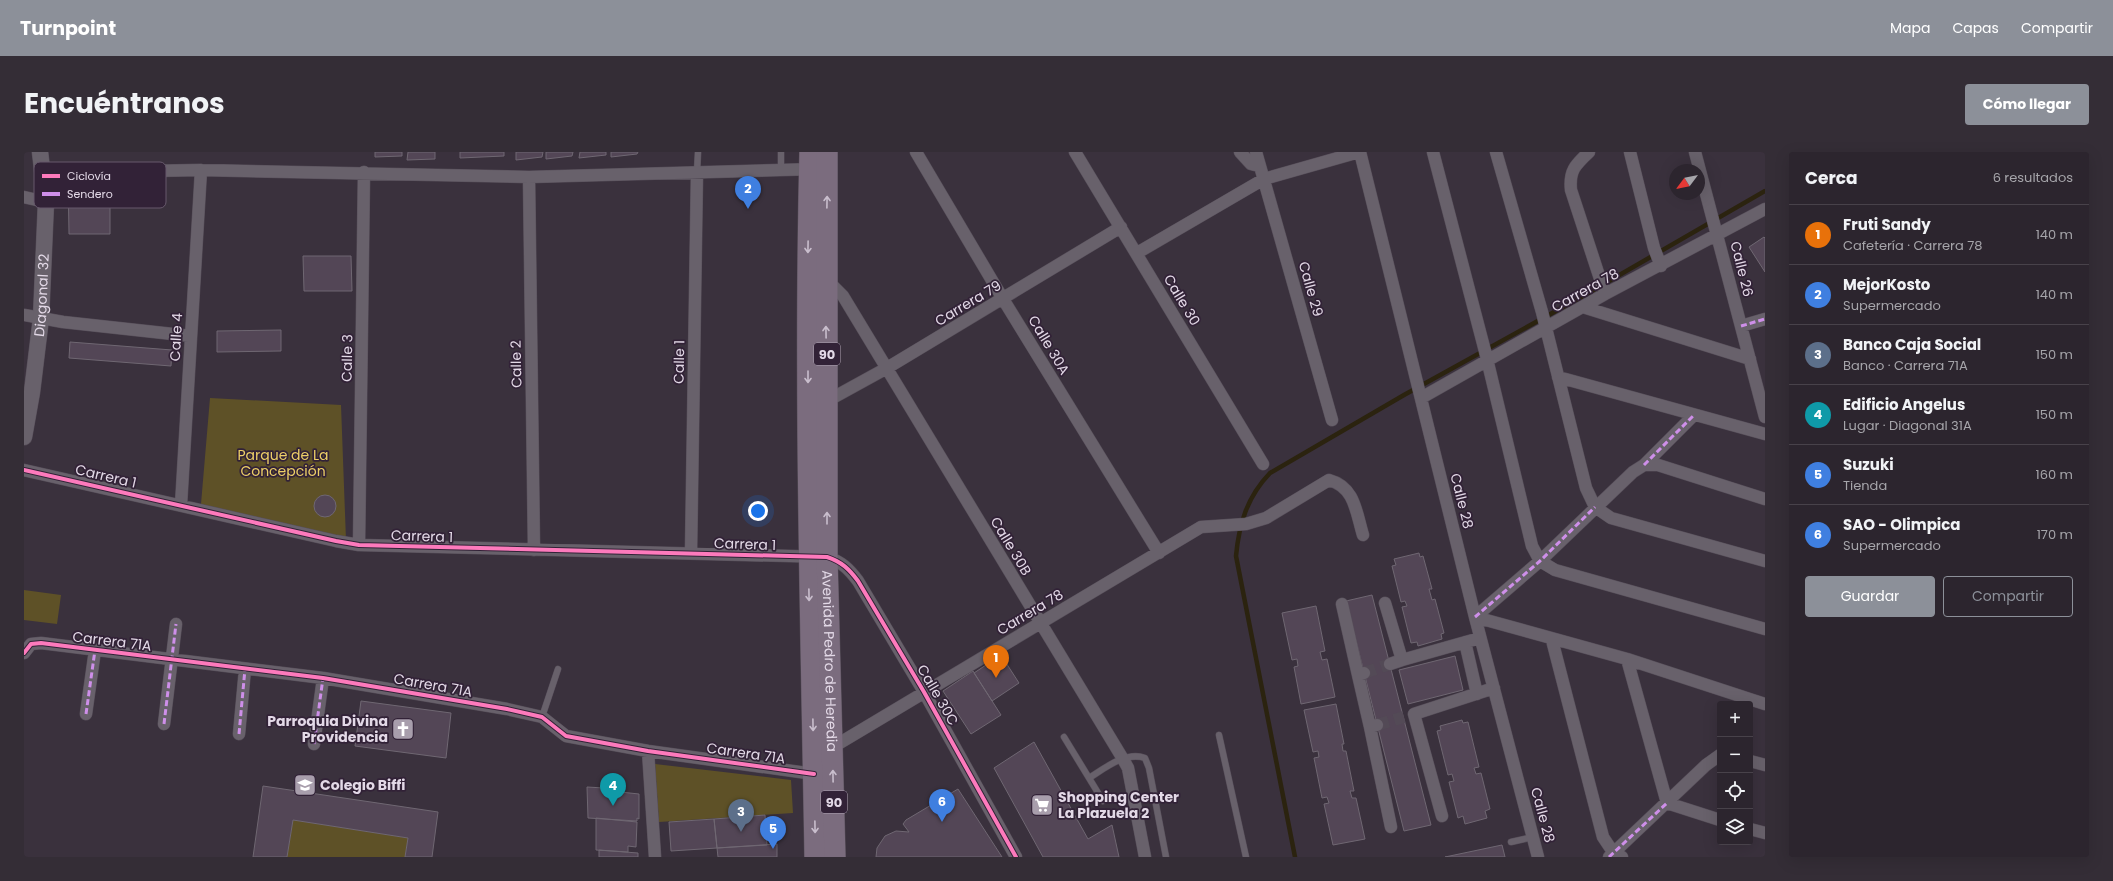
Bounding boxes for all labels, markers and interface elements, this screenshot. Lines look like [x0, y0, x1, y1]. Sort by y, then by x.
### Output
text: Turnpoint [20, 15, 116, 42]
text: Mapa [1890, 18, 1930, 38]
text: Capas [1952, 18, 1999, 38]
text: Compartir [2021, 18, 2093, 38]
text: Encuéntranos [24, 84, 225, 123]
button: Cómo llegar [1965, 84, 2089, 125]
legend [34, 162, 166, 208]
north arrow [1669, 164, 1705, 200]
text: Cerca [1805, 166, 1858, 190]
text: Ciclovía [67, 168, 111, 184]
text: 6 resultados [1993, 168, 2073, 187]
pin: 2 [735, 176, 761, 209]
text: Sendero [67, 186, 113, 202]
one-way arrow [823, 196, 831, 209]
text: Fruti Sandy [1843, 214, 1931, 235]
text: 1 [1816, 225, 1820, 244]
text: 140 m [2036, 225, 2073, 244]
text: Cafetería · Carrera 78 [1843, 236, 1982, 255]
street label: Calle 26 [1725, 239, 1759, 299]
one-way arrow [804, 240, 812, 253]
street label: Diagonal 32 [29, 253, 54, 338]
street label: Calle 29 [1294, 259, 1328, 319]
street label: Carrera 78 [1548, 263, 1622, 317]
street label: Calle 30 [1159, 271, 1205, 329]
text: MejorKosto [1843, 274, 1930, 295]
street label: Carrera 79 [931, 275, 1005, 331]
text: 2 [1814, 285, 1822, 304]
text: 140 m [2036, 285, 2073, 304]
text: Supermercado [1843, 296, 1941, 315]
street label: Calle 4 [165, 312, 187, 362]
street label: Calle 30A [1023, 312, 1075, 378]
one-way arrow [823, 326, 830, 339]
street label: Calle 3 [337, 334, 357, 382]
text: Banco Caja Social [1843, 334, 1981, 355]
street label: Calle 2 [506, 340, 526, 388]
street label: Calle 1 [669, 340, 689, 384]
road number: 90 [814, 343, 840, 365]
text: 3 [1814, 345, 1822, 364]
text: 150 m [2036, 345, 2073, 364]
text: Banco · Carrera 71A [1843, 356, 1968, 375]
one-way arrow [804, 370, 812, 383]
text: Edificio Angelus [1843, 394, 1965, 415]
text: 4 [1814, 405, 1822, 424]
text: 150 m [2036, 405, 2073, 424]
text: Lugar · Diagonal 31A [1843, 416, 1972, 435]
park label: Parque de La Concepción [237, 445, 329, 481]
text: Suzuki [1843, 454, 1894, 475]
street label: Carrera 1 [73, 459, 139, 493]
text: 5 [1814, 465, 1822, 484]
text: 160 m [2036, 465, 2073, 484]
street label: Calle 28 [1445, 471, 1479, 531]
text: Tienda [1843, 476, 1887, 495]
your location [748, 501, 768, 521]
one-way arrow [823, 512, 831, 525]
street label: Calle 30B [986, 513, 1036, 579]
text: SAO - Olimpica [1843, 514, 1961, 535]
street label: Carrera 1 [391, 525, 453, 547]
text: 6 [1814, 525, 1822, 544]
text: 170 m [2037, 525, 2073, 544]
street label: Carrera 1 [714, 533, 776, 555]
text: Supermercado [1843, 536, 1941, 555]
street label: Avenida Pedro de Heredia [817, 570, 842, 752]
button: Guardar [1805, 576, 1935, 617]
button: Compartir [1943, 576, 2073, 617]
street label: Carrera 78 [993, 584, 1067, 640]
one-way arrow [805, 588, 813, 601]
street label: Carrera 71A [71, 626, 153, 656]
pin: 1 [983, 645, 1009, 678]
street label: Calle 30C [912, 661, 964, 729]
street label: Carrera 71A [392, 668, 474, 702]
map controls [1717, 701, 1753, 845]
button: + [1717, 701, 1753, 737]
place label: Parroquia Divina Providencia [267, 711, 388, 747]
church icon: Parroquia Divina Providencia [390, 716, 416, 742]
one-way arrow [809, 718, 816, 731]
button: − [1717, 737, 1753, 773]
street label: Carrera 71A [705, 738, 787, 768]
one-way arrow [830, 770, 837, 783]
school or university icon: Colegio Biffi [292, 772, 318, 798]
pin: 4 [600, 773, 626, 806]
button: locate [1717, 773, 1753, 809]
place label: Colegio Biffi [320, 775, 405, 795]
street label: Calle 28 [1526, 785, 1560, 845]
place label: Shopping Center La Plazuela 2 [1058, 787, 1179, 823]
pin: 6 [929, 789, 955, 822]
road number: 90 [821, 791, 847, 813]
supermarket icon: Shopping Center La Plazuela 2 [1029, 792, 1055, 818]
pin: 3 [728, 799, 754, 832]
button: layers [1717, 809, 1753, 845]
pin: 5 [760, 816, 786, 849]
one-way arrow [811, 820, 819, 833]

